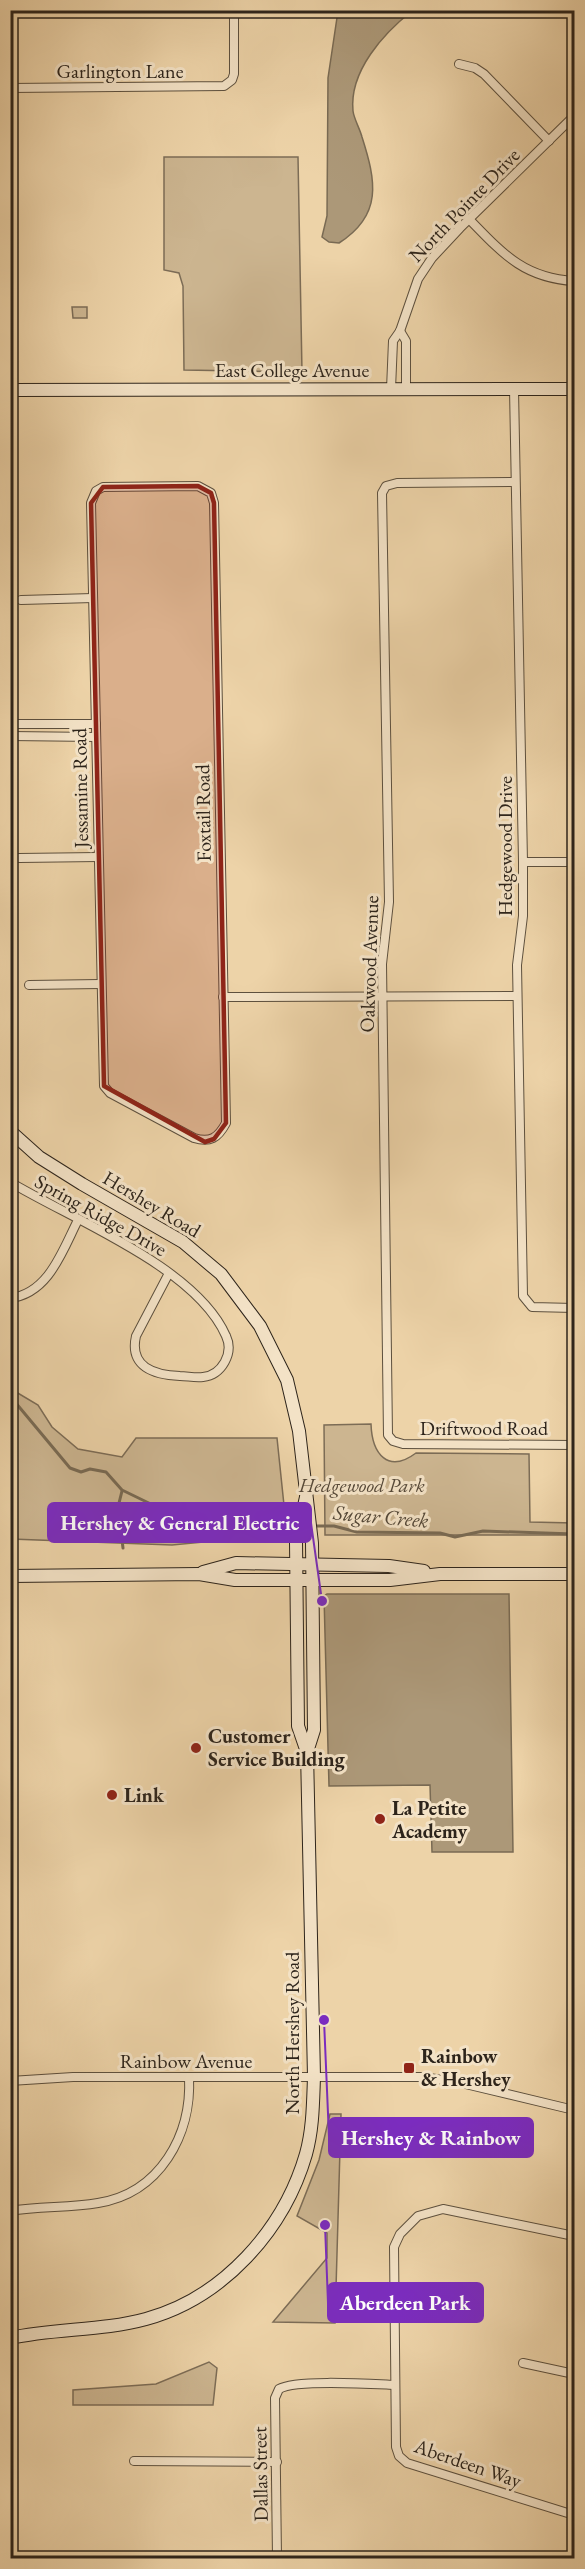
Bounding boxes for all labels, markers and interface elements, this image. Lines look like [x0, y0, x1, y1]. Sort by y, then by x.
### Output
street label: Garlington Lane [57, 58, 184, 84]
street label: North Pointe Drive [403, 142, 525, 268]
street label: East College Avenue [215, 357, 369, 383]
street label: Jessamine Road [66, 727, 94, 850]
street label: Foxtail Road [189, 763, 217, 862]
street label: Hedgewood Drive [492, 776, 518, 916]
street label: Oakwood Avenue [354, 895, 384, 1033]
street label: Hershey Road [98, 1165, 207, 1244]
street label: Spring Ridge Drive [30, 1168, 172, 1262]
street label: Driftwood Road [420, 1415, 549, 1441]
park label: Hedgewood Park [298, 1472, 425, 1498]
water label: Sugar Creek [331, 1498, 430, 1534]
callout: Hershey & General Electric [48, 1503, 311, 1542]
text: Hershey & General Electric [61, 1509, 300, 1536]
place label: Customer Service Building [208, 1723, 346, 1772]
marker: Customer Service Building [189, 1741, 203, 1755]
place label: Link [124, 1782, 165, 1808]
marker: Link [105, 1788, 119, 1802]
place label: La Petite Academy [391, 1795, 467, 1844]
marker: La Petite Academy [373, 1812, 387, 1826]
street label: North Hershey Road [279, 1951, 305, 2114]
place label: Rainbow & Hershey [421, 2043, 511, 2092]
street label: Rainbow Avenue [120, 2048, 253, 2074]
marker: Rainbow & Hershey [402, 2061, 416, 2075]
callout: Hershey & Rainbow [329, 2118, 533, 2157]
text: Hershey & Rainbow [341, 2124, 521, 2151]
callout: Aberdeen Park [328, 2283, 483, 2322]
text: Aberdeen Park [339, 2289, 471, 2316]
street label: Dallas Street [246, 2426, 274, 2522]
street label: Aberdeen Way [410, 2432, 525, 2494]

